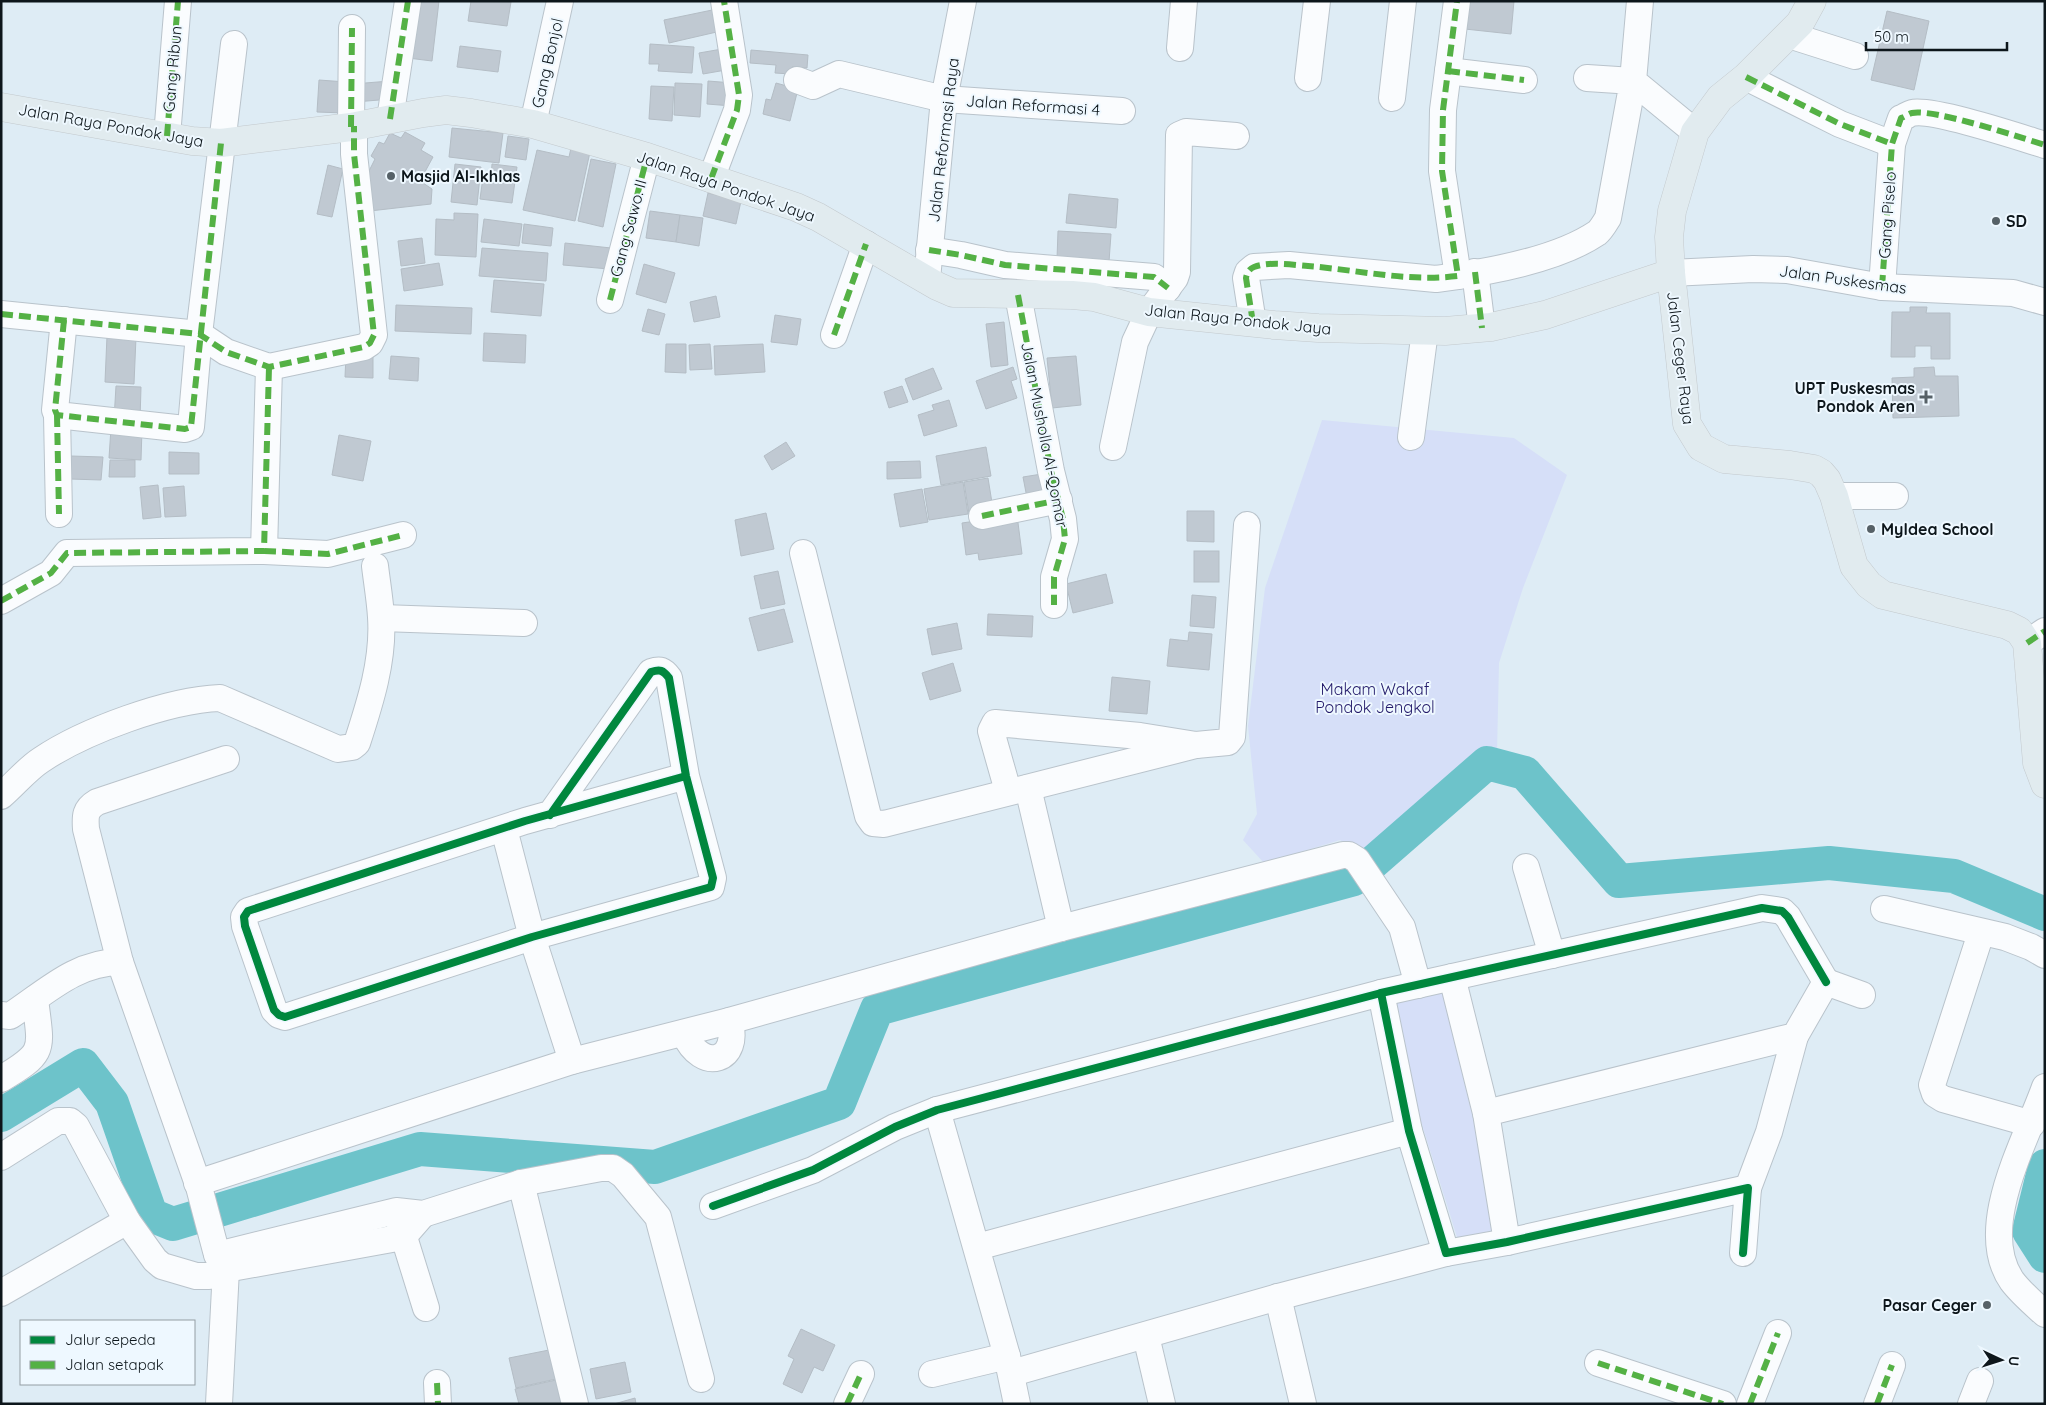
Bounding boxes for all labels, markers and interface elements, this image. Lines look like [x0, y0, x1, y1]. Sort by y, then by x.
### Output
street label: Gang Bonjol [527, 16, 567, 110]
scale bar [1866, 20, 2007, 52]
street label: Gang Ribun [158, 25, 186, 113]
text: 50 m [1874, 27, 1909, 46]
street label: Jalan Reformasi Raya [923, 57, 963, 223]
street label: Jalan Reformasi 4 [965, 90, 1101, 120]
street label: Jalan Raya Pondok Jaya [17, 99, 205, 151]
street label: Jalan Raya Pondok Jaya [634, 146, 818, 226]
place label: Masjid Al-Ikhlas [401, 166, 521, 186]
marker: Masjid Al-Ikhlas [385, 170, 397, 182]
street label: Gang Piselo [1874, 171, 1900, 259]
street label: Gang Sawo. II [605, 177, 651, 279]
place label: SD [2006, 211, 2027, 231]
marker: SD [1990, 215, 2002, 227]
street label: Jalan Puskesmas [1778, 260, 1908, 298]
street label: Jalan Ceger Raya [1663, 290, 1699, 426]
street label: Jalan Raya Pondok Jaya [1144, 299, 1332, 339]
street label: Jalan Musholla Al-Qomar [1017, 340, 1073, 530]
place label: UPT Puskesmas Pondok Aren [1794, 378, 1915, 416]
marker: UPT Puskesmas Pondok Aren [1919, 390, 1933, 404]
place label: MyIdea School [1881, 519, 1994, 539]
marker: MyIdea School [1865, 523, 1877, 535]
park label: Makam Wakaf Pondok Jengkol [1315, 679, 1435, 717]
place label: Pasar Ceger [1882, 1295, 1977, 1315]
marker: Pasar Ceger [1981, 1299, 1993, 1311]
legend [20, 1320, 195, 1385]
text: Jalur sepeda [65, 1330, 156, 1349]
north arrow [1976, 1335, 2026, 1385]
text: Jalan setapak [65, 1355, 164, 1374]
text: U [2005, 1355, 2023, 1366]

